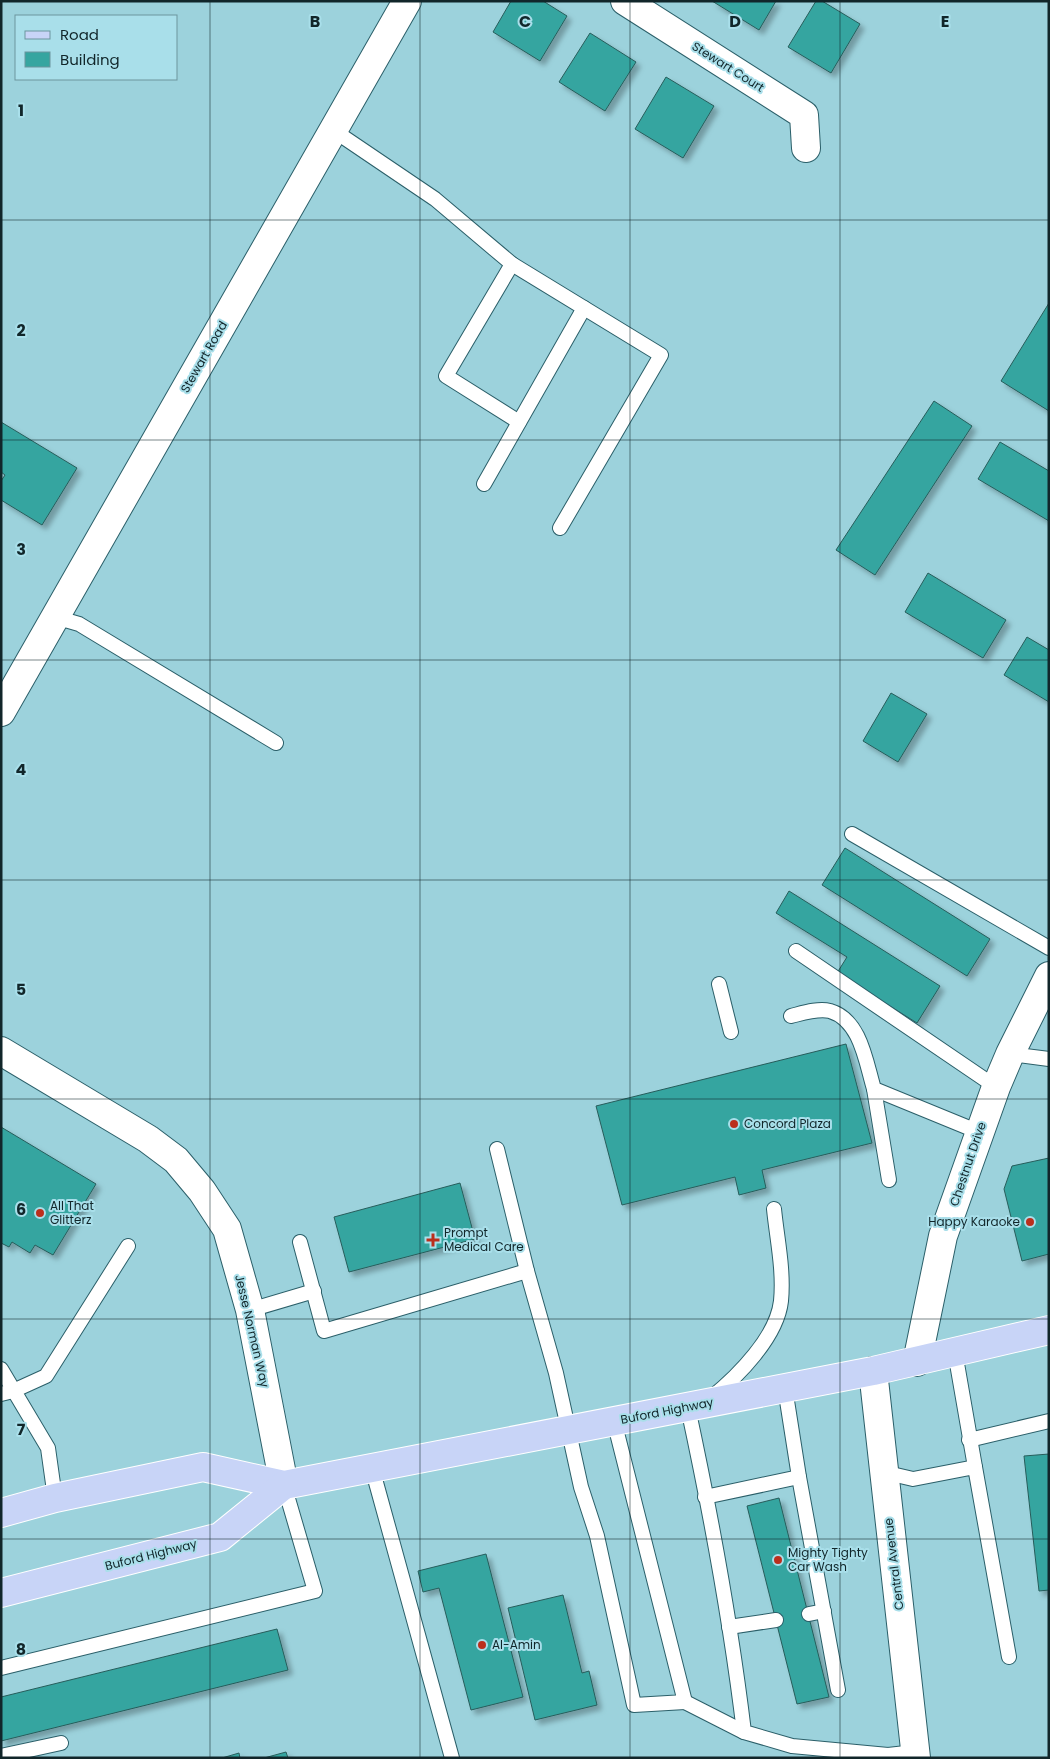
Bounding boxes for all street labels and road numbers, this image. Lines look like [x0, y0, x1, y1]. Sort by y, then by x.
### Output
street label: Stewart Court [689, 38, 768, 96]
street label: Stewart Road [176, 318, 231, 396]
street label: Chestnut Drive [945, 1119, 990, 1208]
street label: Jesse Norman Way [231, 1273, 274, 1389]
street label: Buford Highway [619, 1393, 715, 1428]
street label: Central Avenue [879, 1517, 908, 1611]
street label: Buford Highway [103, 1535, 199, 1574]

